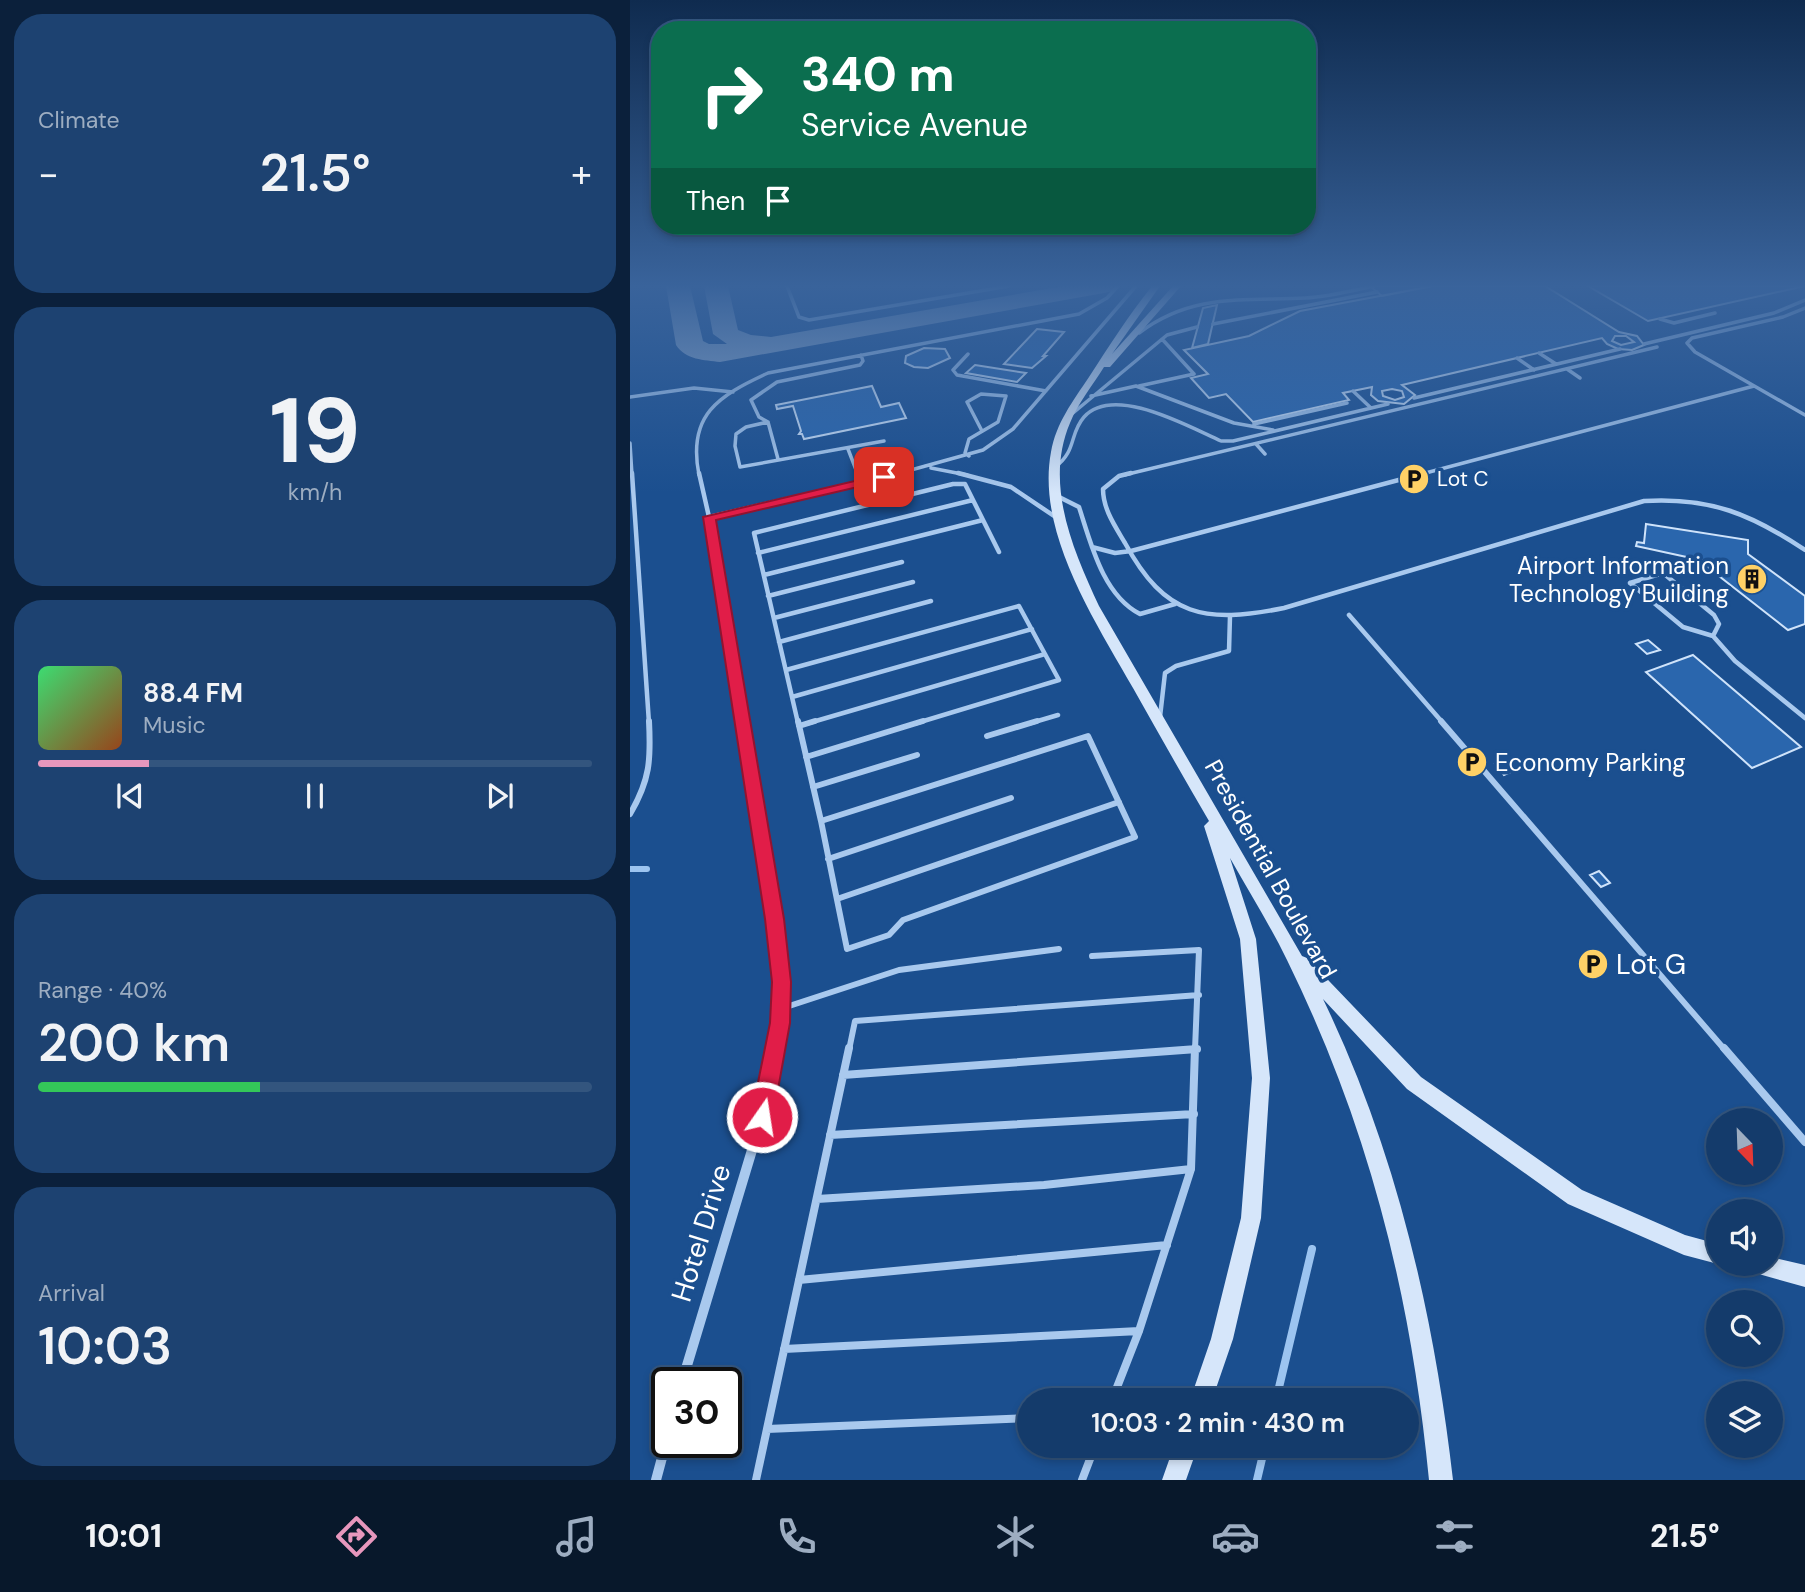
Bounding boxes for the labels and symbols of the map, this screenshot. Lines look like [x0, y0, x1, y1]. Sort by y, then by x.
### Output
pin [854, 447, 914, 507]
parking icon: Lot C [1397, 462, 1431, 496]
place label: Lot C [1437, 465, 1489, 493]
place label: Airport Information Technology Building [1509, 550, 1729, 609]
building icon: Airport Information Technology Building [1735, 562, 1769, 596]
parking icon: Economy Parking [1455, 745, 1489, 779]
place label: Economy Parking [1495, 747, 1686, 778]
street label: Presidential Boulevard [1198, 754, 1344, 984]
place label: Lot G [1616, 946, 1686, 983]
parking icon: Lot G [1576, 947, 1610, 981]
position arrow [725, 1080, 799, 1154]
north arrow [1706, 1108, 1783, 1185]
street label: Hotel Drive [663, 1160, 739, 1306]
speed limit sign: 30 [651, 1367, 742, 1458]

